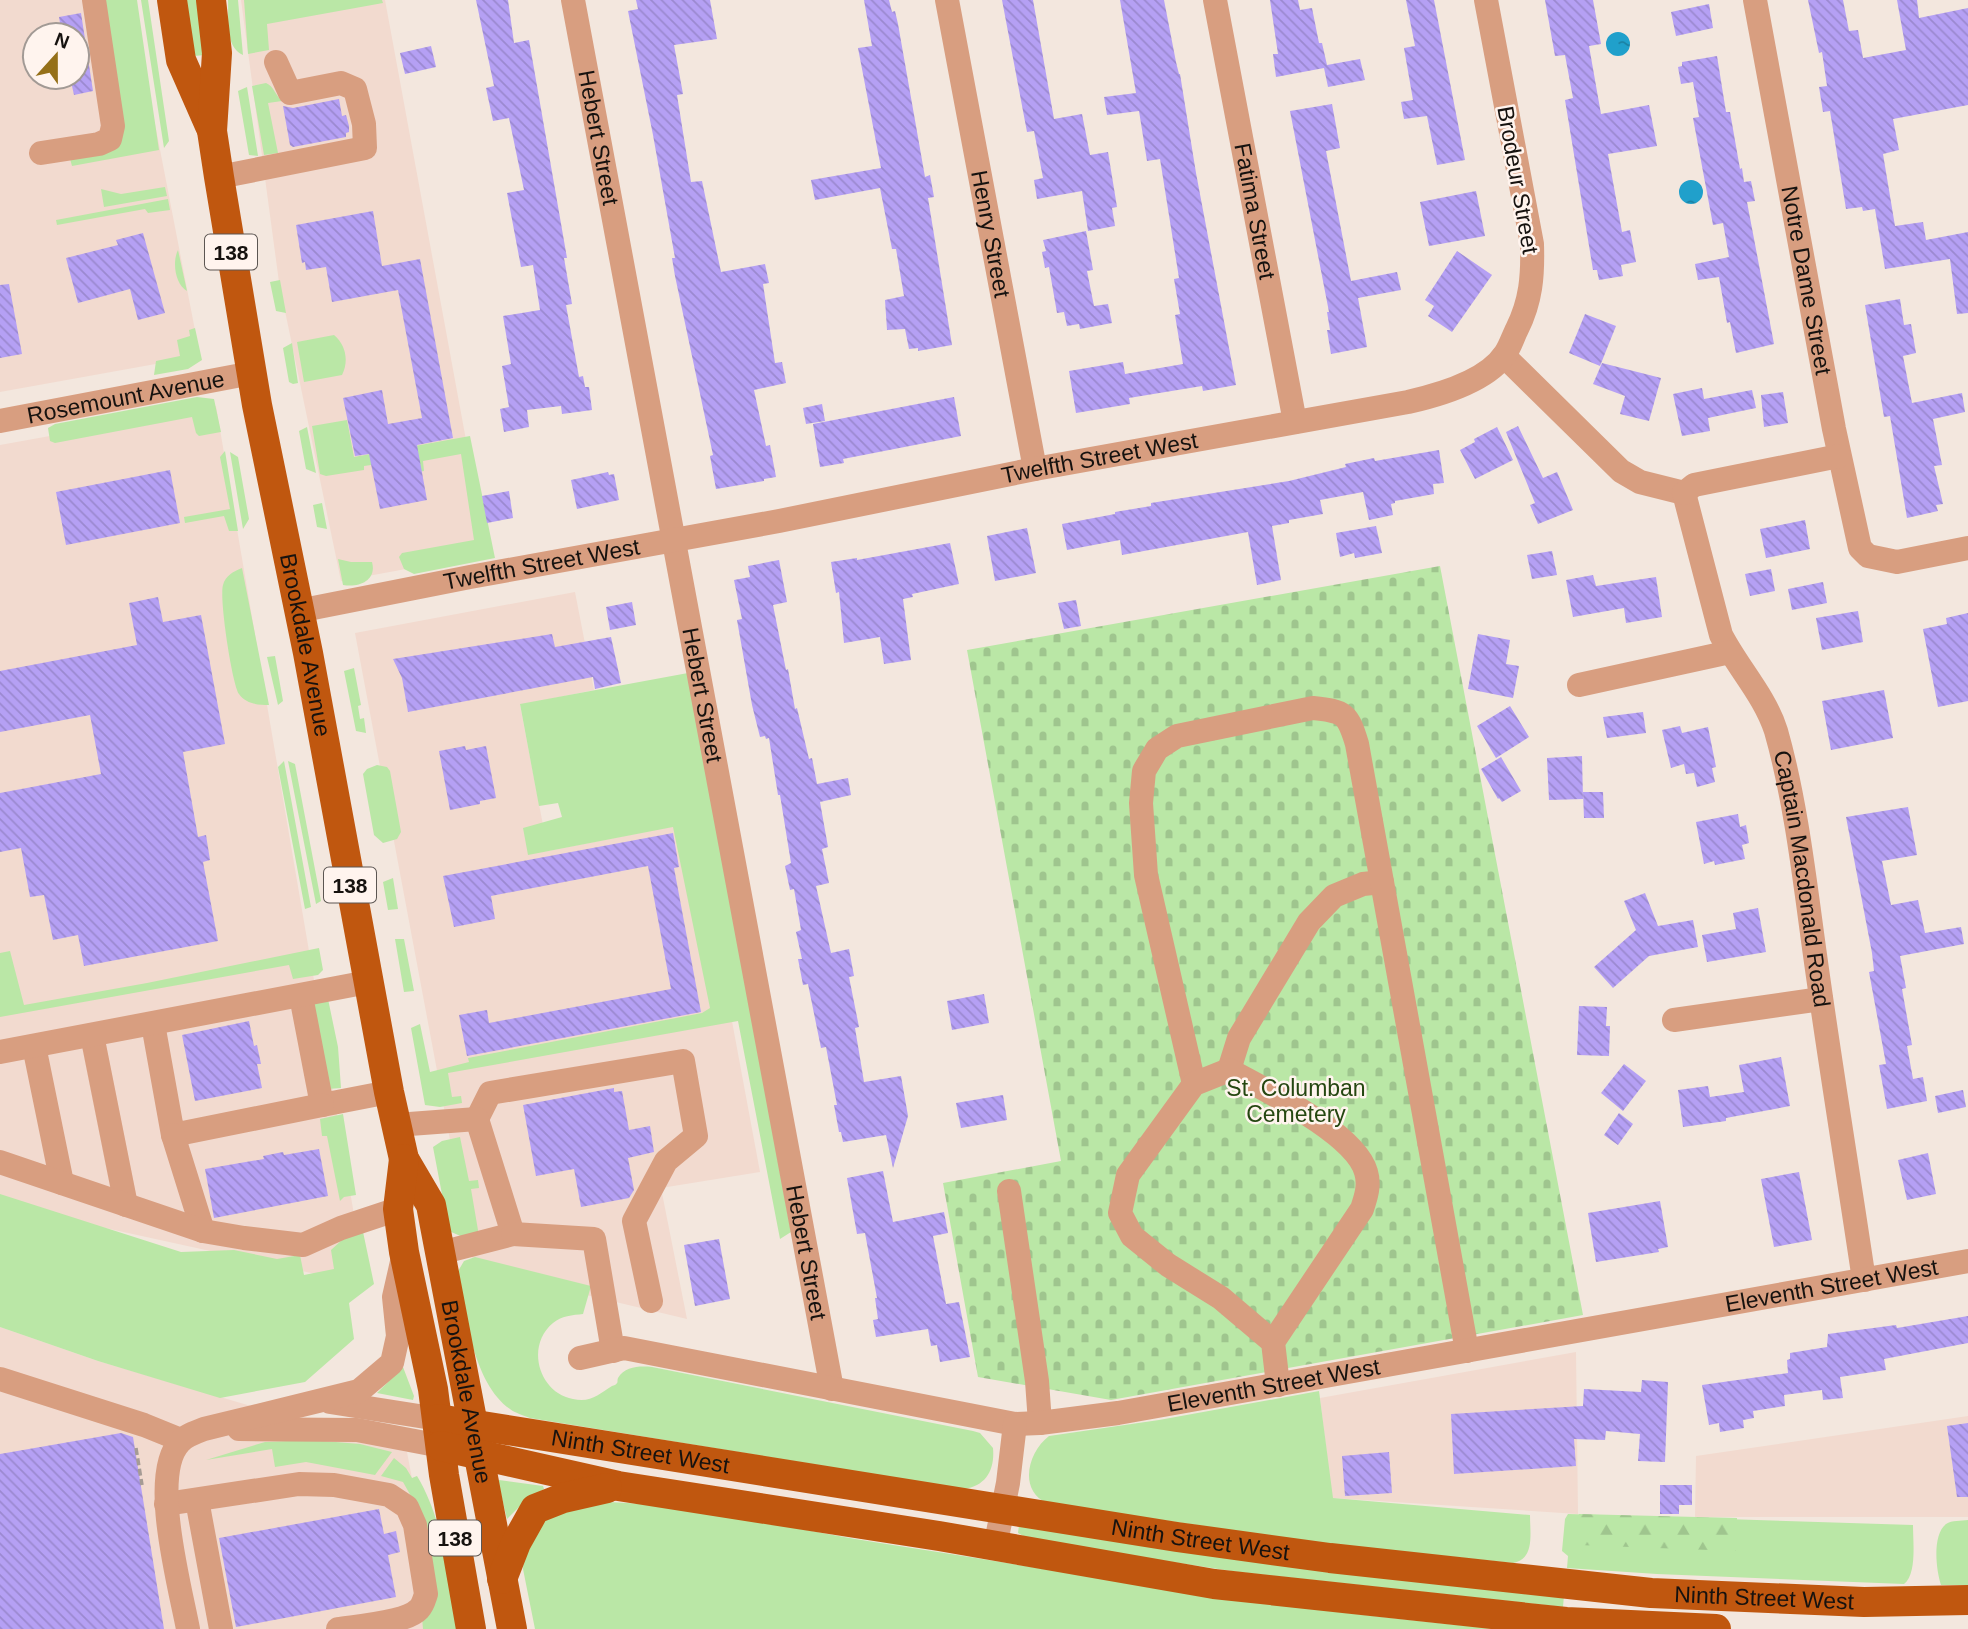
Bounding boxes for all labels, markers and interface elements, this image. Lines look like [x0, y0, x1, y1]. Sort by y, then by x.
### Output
north arrow [21, 21, 91, 91]
text: N [52, 28, 72, 53]
street label: Hebert Street [573, 68, 624, 208]
street label: Brodeur Street [1492, 104, 1544, 257]
street label: Fatima Street [1229, 141, 1281, 282]
street label: Henry Street [966, 168, 1016, 300]
street label: Notre Dame Street [1776, 184, 1837, 378]
road number: 138 [205, 234, 257, 270]
street label: Rosemount Avenue [25, 366, 227, 429]
street label: Twelfth Street West [999, 427, 1200, 489]
street label: Twelfth Street West [441, 533, 642, 595]
street label: Brookdale Avenue [275, 551, 336, 739]
street label: Hebert Street [677, 625, 728, 765]
street label: Captain Macdonald Road [1769, 748, 1835, 1009]
road number: 138 [324, 868, 376, 903]
park label: St. Columban Cemetery [1226, 1075, 1366, 1127]
street label: Hebert Street [781, 1183, 832, 1323]
street label: Eleventh Street West [1723, 1254, 1941, 1317]
street label: Brookdale Avenue [436, 1298, 497, 1486]
street label: Eleventh Street West [1165, 1353, 1382, 1417]
street label: Ninth Street West [550, 1424, 732, 1478]
street label: Ninth Street West [1109, 1514, 1292, 1565]
road number: 138 [429, 1520, 481, 1556]
street label: Ninth Street West [1674, 1581, 1855, 1615]

